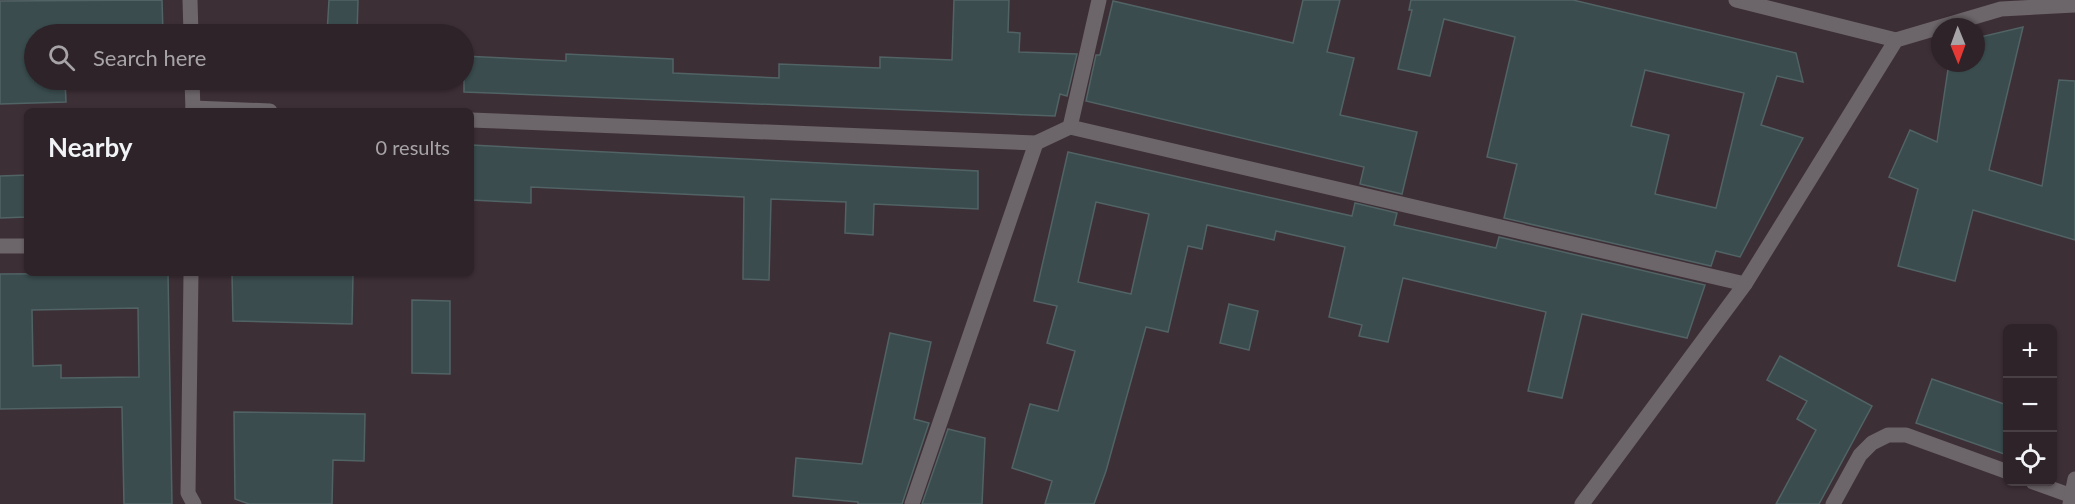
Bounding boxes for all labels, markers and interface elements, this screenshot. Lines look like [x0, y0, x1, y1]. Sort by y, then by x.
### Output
north arrow [1931, 18, 1985, 72]
search box [24, 24, 474, 90]
icon: search [45, 41, 78, 74]
text: Search here [93, 44, 206, 71]
text: Nearby [48, 131, 133, 163]
text: 0 results [375, 135, 450, 159]
map controls [2003, 324, 2057, 486]
button: + [2003, 324, 2057, 378]
button: − [2003, 378, 2057, 432]
button: locate [2003, 432, 2057, 486]

